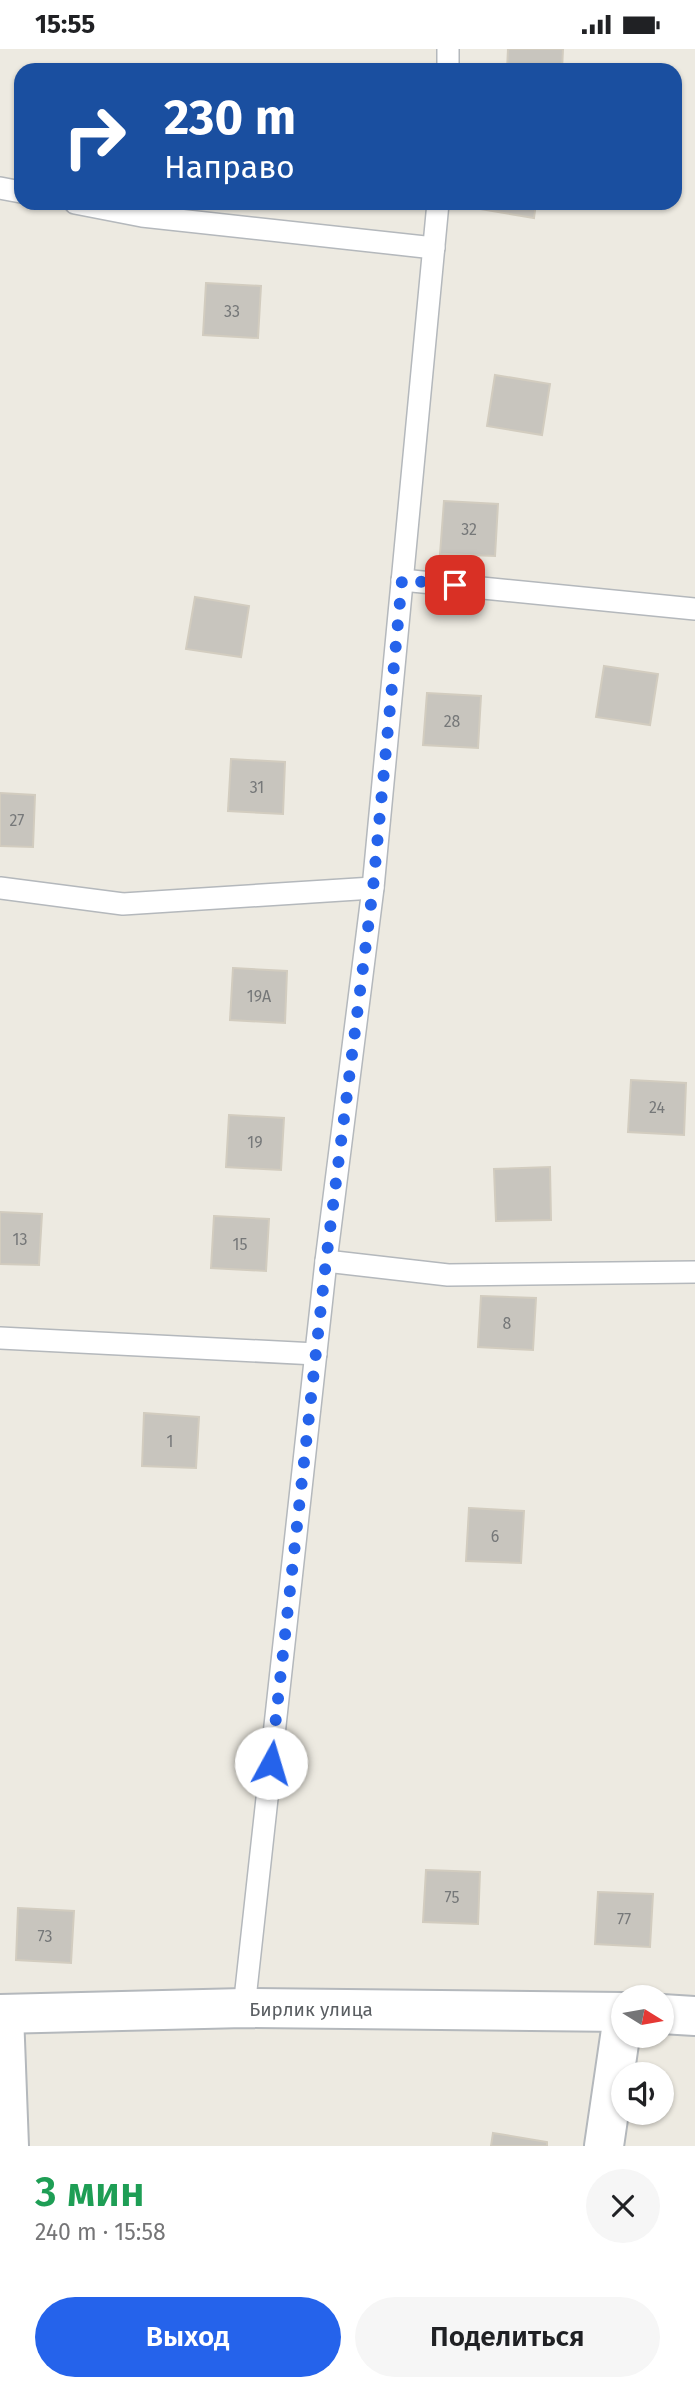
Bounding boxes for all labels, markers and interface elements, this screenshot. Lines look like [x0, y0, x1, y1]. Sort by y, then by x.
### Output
text: 15:55 [35, 9, 95, 40]
text: 230 m [164, 88, 296, 147]
icon: right [49, 91, 140, 182]
text: Направо [164, 148, 295, 186]
house number: 33 [224, 302, 240, 321]
house number: 32 [461, 520, 477, 539]
pin [425, 555, 485, 615]
icon: arrive [436, 566, 474, 604]
house number: 28 [444, 712, 461, 731]
house number: 31 [250, 778, 264, 797]
house number: 27 [10, 811, 24, 830]
house number: 19А [247, 987, 272, 1006]
house number: 24 [649, 1098, 665, 1117]
house number: 19 [247, 1133, 263, 1152]
house number: 13 [13, 1230, 27, 1249]
house number: 15 [233, 1235, 247, 1254]
house number: 8 [503, 1314, 512, 1333]
house number: 1 [167, 1432, 173, 1451]
house number: 6 [491, 1527, 499, 1546]
position arrow [234, 1726, 308, 1800]
house number: 75 [445, 1888, 459, 1907]
house number: 77 [617, 1910, 631, 1929]
house number: 73 [38, 1927, 52, 1946]
north arrow [611, 1985, 674, 2047]
map controls [611, 1985, 674, 2125]
street label: Бирлик улица [249, 1998, 373, 2021]
button: sound [611, 2062, 674, 2125]
text: 3 мин [35, 2167, 145, 2217]
button: close [586, 2169, 660, 2243]
text: 240 m · 15:58 [35, 2218, 166, 2246]
button: Выход [35, 2297, 341, 2377]
button: Поделиться [355, 2297, 660, 2377]

